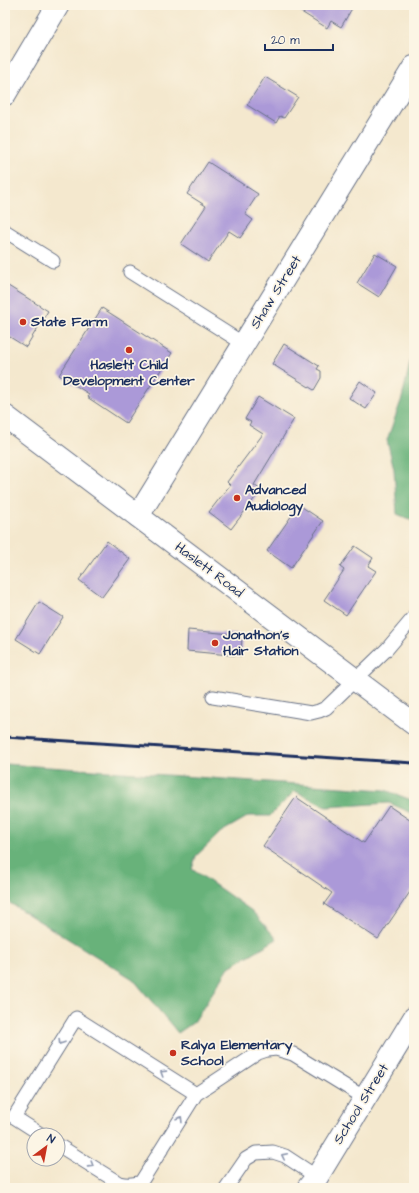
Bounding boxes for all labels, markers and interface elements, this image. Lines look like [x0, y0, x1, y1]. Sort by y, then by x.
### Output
scale bar [265, 26, 333, 52]
text: 20 m [271, 32, 300, 49]
street label: Shaw Street [245, 251, 307, 333]
place label: State Farm [30, 312, 108, 332]
marker: State Farm [18, 317, 28, 327]
marker: Haslett Child Development Center [124, 345, 134, 355]
place label: Haslett Child Development Center [63, 355, 195, 391]
place label: Advanced Audiology [245, 480, 307, 517]
marker: Advanced Audiology [232, 493, 242, 503]
street label: Haslett Road [170, 537, 248, 603]
place label: Jonathon's Hair Station [222, 625, 298, 661]
marker: Jonathon's Hair Station [210, 638, 220, 648]
place label: Ralya Elementary School [180, 1035, 293, 1071]
one-way arrow [59, 1037, 66, 1044]
marker: Ralya Elementary School [168, 1048, 178, 1058]
street label: School Street [328, 1060, 394, 1148]
one-way arrow [160, 1070, 167, 1078]
one-way arrow [175, 1116, 183, 1123]
north arrow [26, 1127, 66, 1167]
text: N [44, 1131, 58, 1147]
one-way arrow [281, 1153, 288, 1161]
one-way arrow [87, 1161, 94, 1168]

